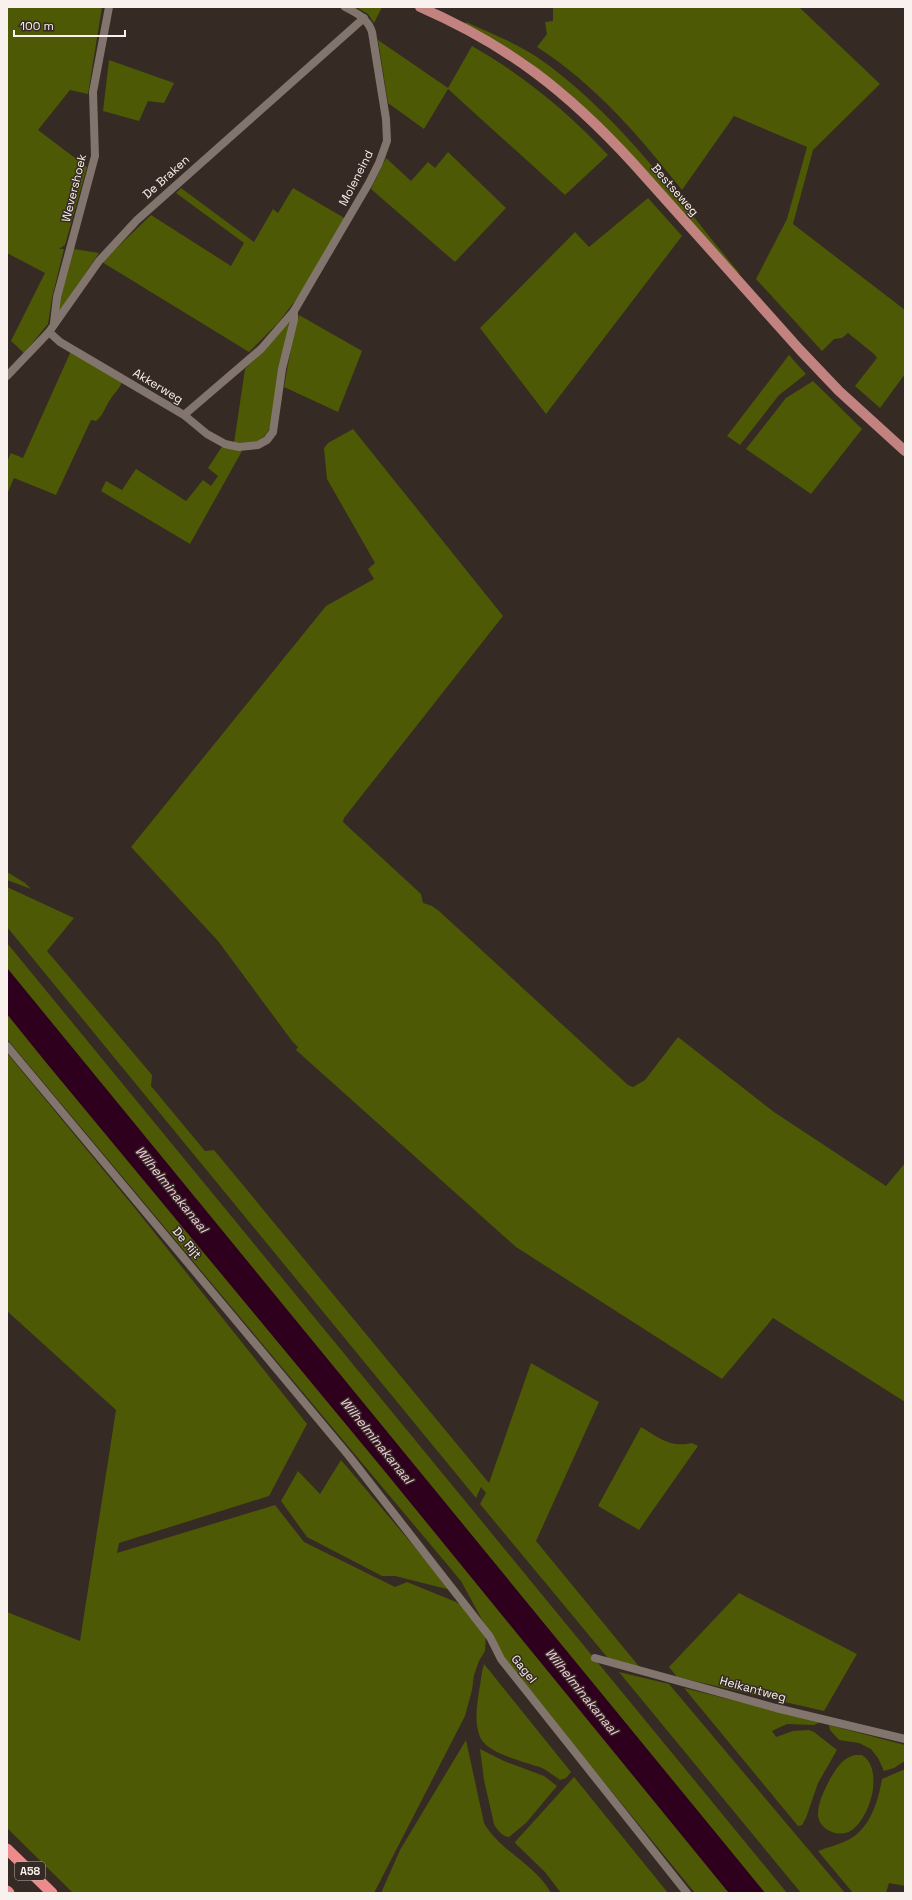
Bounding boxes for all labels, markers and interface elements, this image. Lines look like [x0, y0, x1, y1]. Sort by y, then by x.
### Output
scale bar [14, 12, 125, 38]
text: 100 m [20, 18, 54, 34]
street label: Moleneind [335, 147, 377, 209]
street label: Wevershoek [58, 152, 90, 224]
street label: De Braken [139, 152, 193, 202]
street label: Bestseweg [648, 160, 702, 220]
street label: Akkerweg [130, 365, 186, 407]
water label: Wilhelminakanaal [131, 1142, 213, 1238]
street label: De Rijt [169, 1224, 205, 1262]
water label: Wilhelminakanaal [336, 1393, 418, 1489]
water label: Wilhelminakanaal [541, 1644, 623, 1740]
street label: Gagel [508, 1651, 540, 1687]
street label: Heikantweg [718, 1672, 788, 1706]
road number: A58 [15, 1862, 45, 1880]

